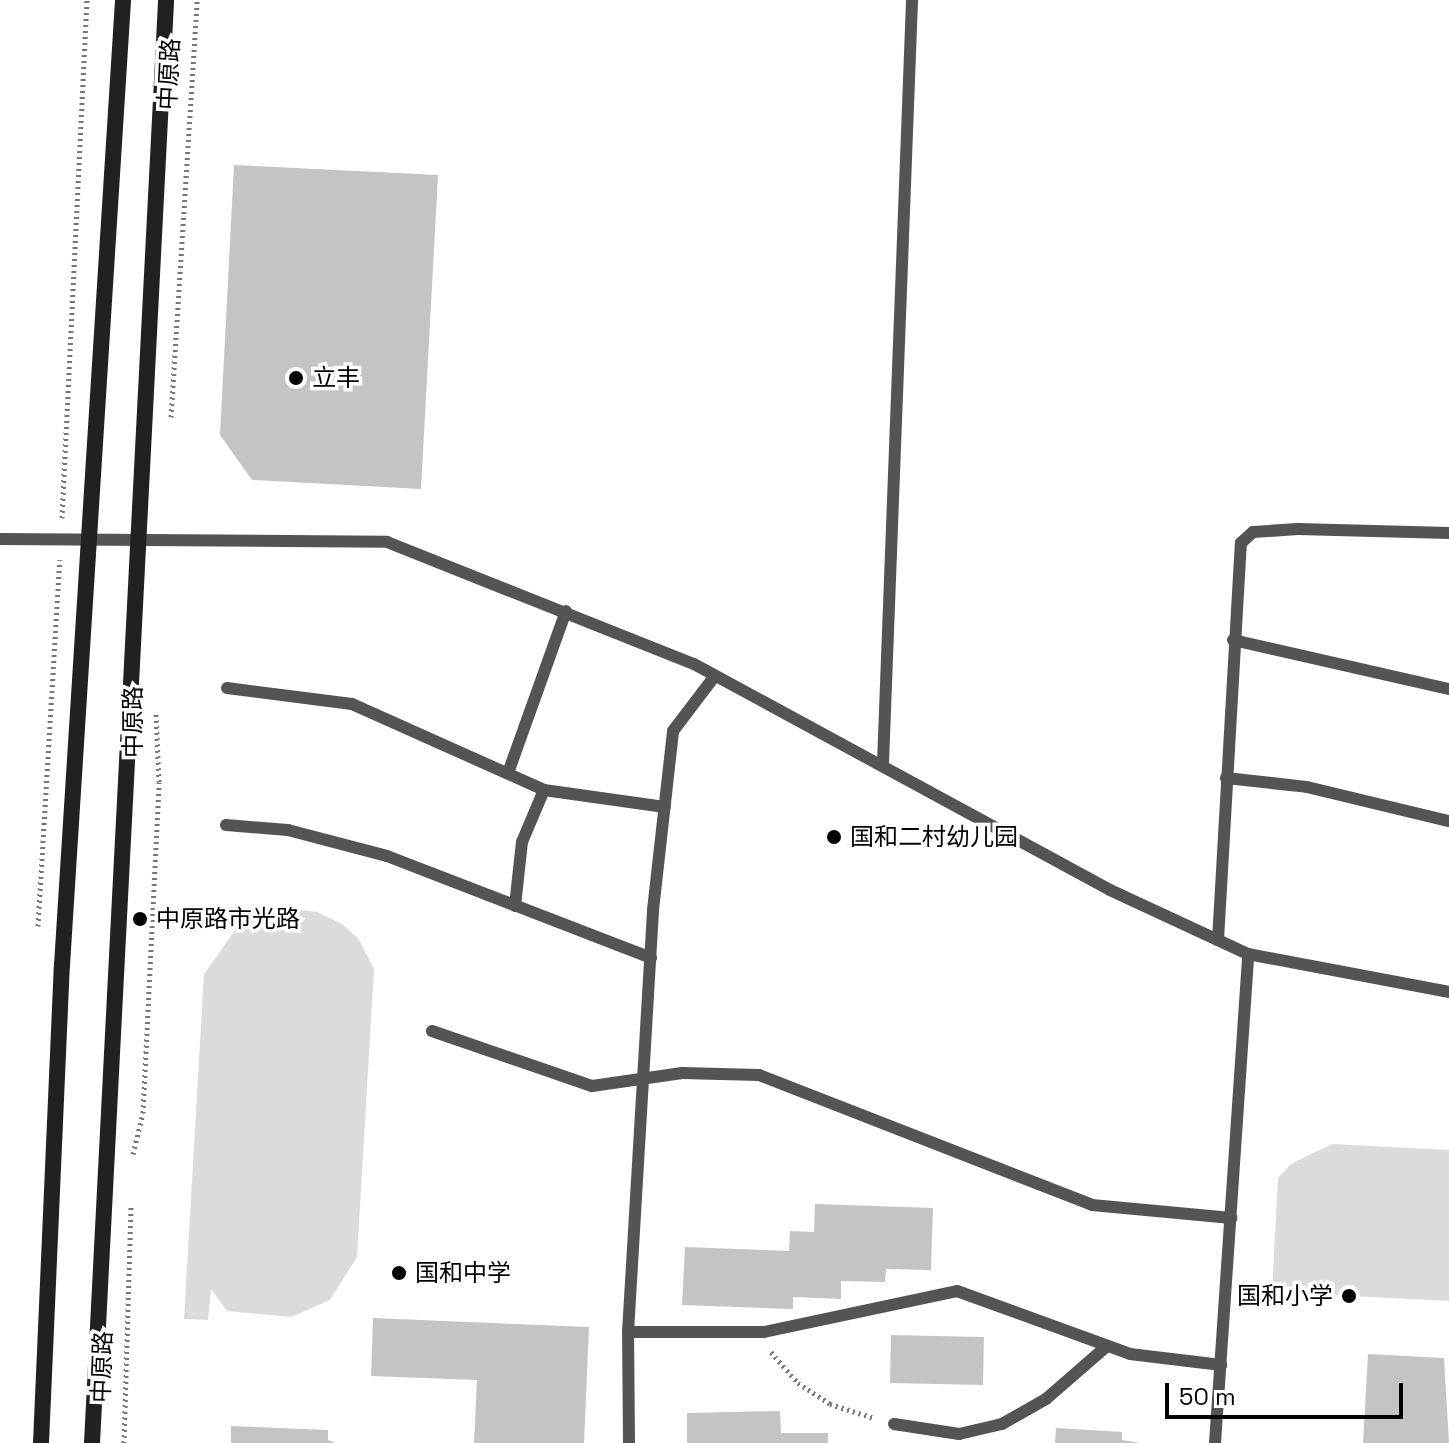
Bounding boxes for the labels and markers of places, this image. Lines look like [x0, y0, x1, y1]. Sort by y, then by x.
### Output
place label: 立丰 [312, 364, 360, 392]
marker: 立丰 [287, 369, 305, 387]
place label: 国和二村幼儿园 [850, 823, 1018, 851]
marker: 国和二村幼儿园 [825, 828, 843, 846]
place label: 中原路市光路 [156, 905, 300, 933]
marker: 中原路市光路 [131, 910, 149, 928]
place label: 国和中学 [415, 1259, 511, 1287]
marker: 国和中学 [390, 1264, 408, 1282]
place label: 国和小学 [1237, 1282, 1333, 1310]
marker: 国和小学 [1340, 1287, 1358, 1305]

